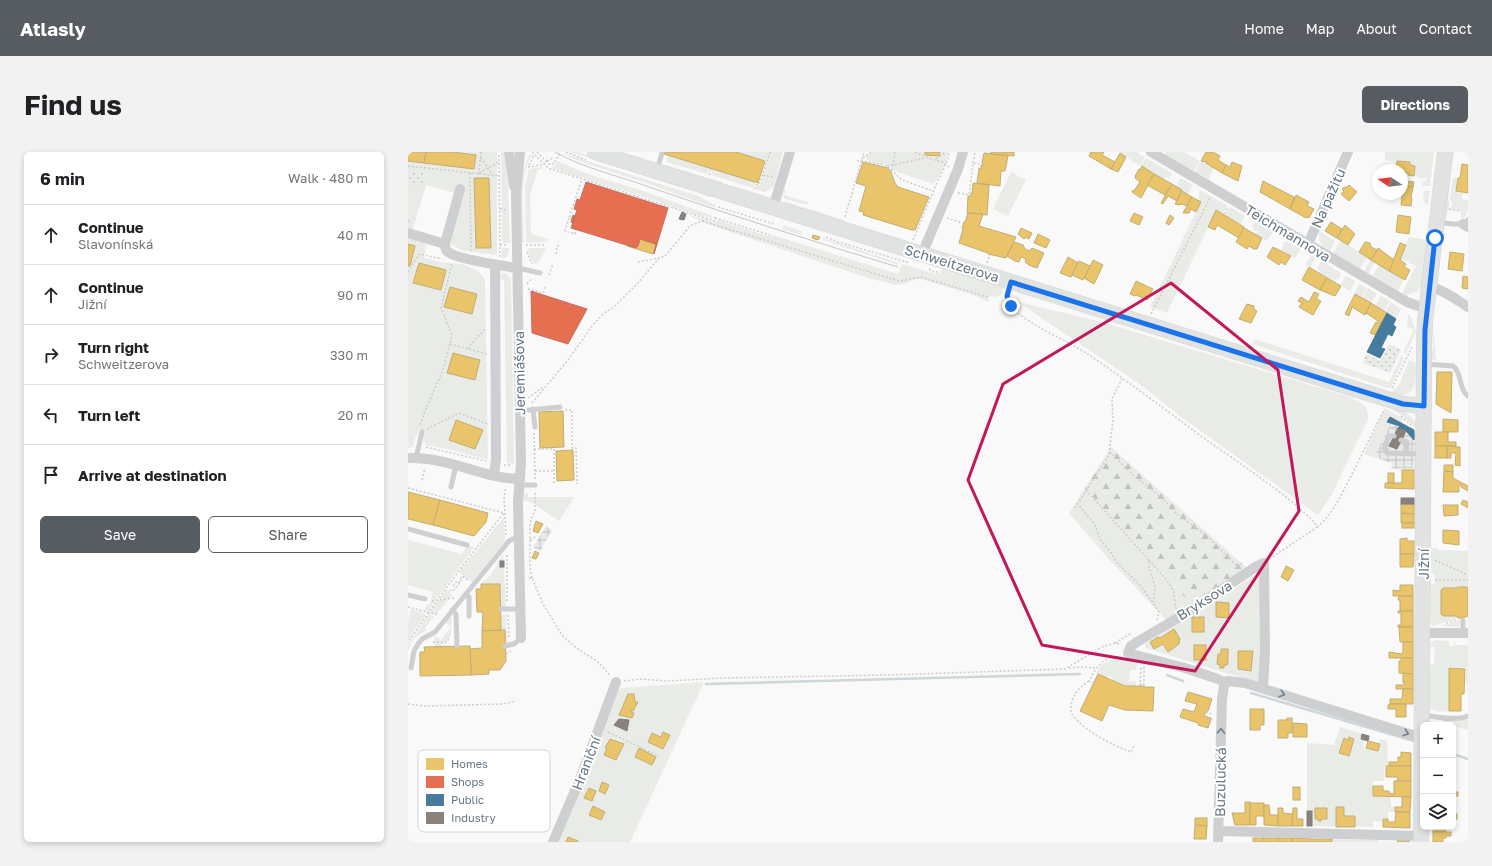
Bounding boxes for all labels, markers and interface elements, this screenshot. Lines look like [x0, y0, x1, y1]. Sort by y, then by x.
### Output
text: Atlasly [20, 17, 86, 40]
text: Home [1244, 20, 1284, 37]
text: Map [1306, 20, 1334, 37]
text: About [1356, 20, 1397, 37]
text: Contact [1419, 20, 1472, 37]
button: Directions [1362, 86, 1468, 123]
text: Find us [24, 88, 122, 121]
north arrow [1372, 164, 1408, 200]
street label: Na pažitu [1307, 166, 1349, 230]
text: 6 min [40, 168, 85, 189]
text: Walk · 480 m [288, 170, 368, 186]
street label: Teichmannova [1242, 201, 1334, 265]
text: Continue [78, 218, 144, 236]
icon: ahead [40, 224, 62, 246]
text: 40 m [337, 227, 368, 243]
route start [1426, 229, 1444, 247]
text: Slavonínská [78, 236, 153, 252]
street label: Schweitzerova [903, 241, 1001, 285]
text: Continue [78, 278, 144, 296]
icon: ahead [40, 284, 62, 306]
text: 90 m [337, 287, 368, 303]
text: Jižní [78, 296, 107, 312]
route end [1002, 297, 1020, 315]
street label: Jeremiášova [510, 331, 528, 415]
text: Turn right [78, 338, 149, 356]
icon: right [40, 344, 62, 366]
text: 330 m [330, 347, 368, 363]
text: Schweitzerova [78, 356, 169, 372]
icon: left [40, 404, 62, 426]
text: Turn left [78, 406, 140, 424]
text: 20 m [338, 407, 368, 423]
icon: arrive [40, 464, 62, 486]
text: Arrive at destination [78, 466, 227, 484]
button: Save [40, 516, 200, 553]
button: Share [208, 516, 368, 553]
street label: Jižní [1415, 547, 1432, 580]
street label: Bryksova [1173, 576, 1235, 624]
one-way arrow [1278, 689, 1285, 698]
map controls [1420, 722, 1456, 830]
button: + [1420, 722, 1456, 758]
one-way arrow [1217, 728, 1225, 734]
one-way arrow [1402, 729, 1409, 737]
street label: Hraniční [568, 733, 604, 792]
street label: Buzulucká [1211, 747, 1229, 817]
legend [418, 750, 550, 832]
text: Homes [451, 757, 488, 770]
button: − [1420, 758, 1456, 794]
text: Shops [451, 775, 484, 788]
text: Public [451, 793, 484, 806]
button: layers [1420, 794, 1456, 830]
text: Industry [451, 811, 496, 824]

